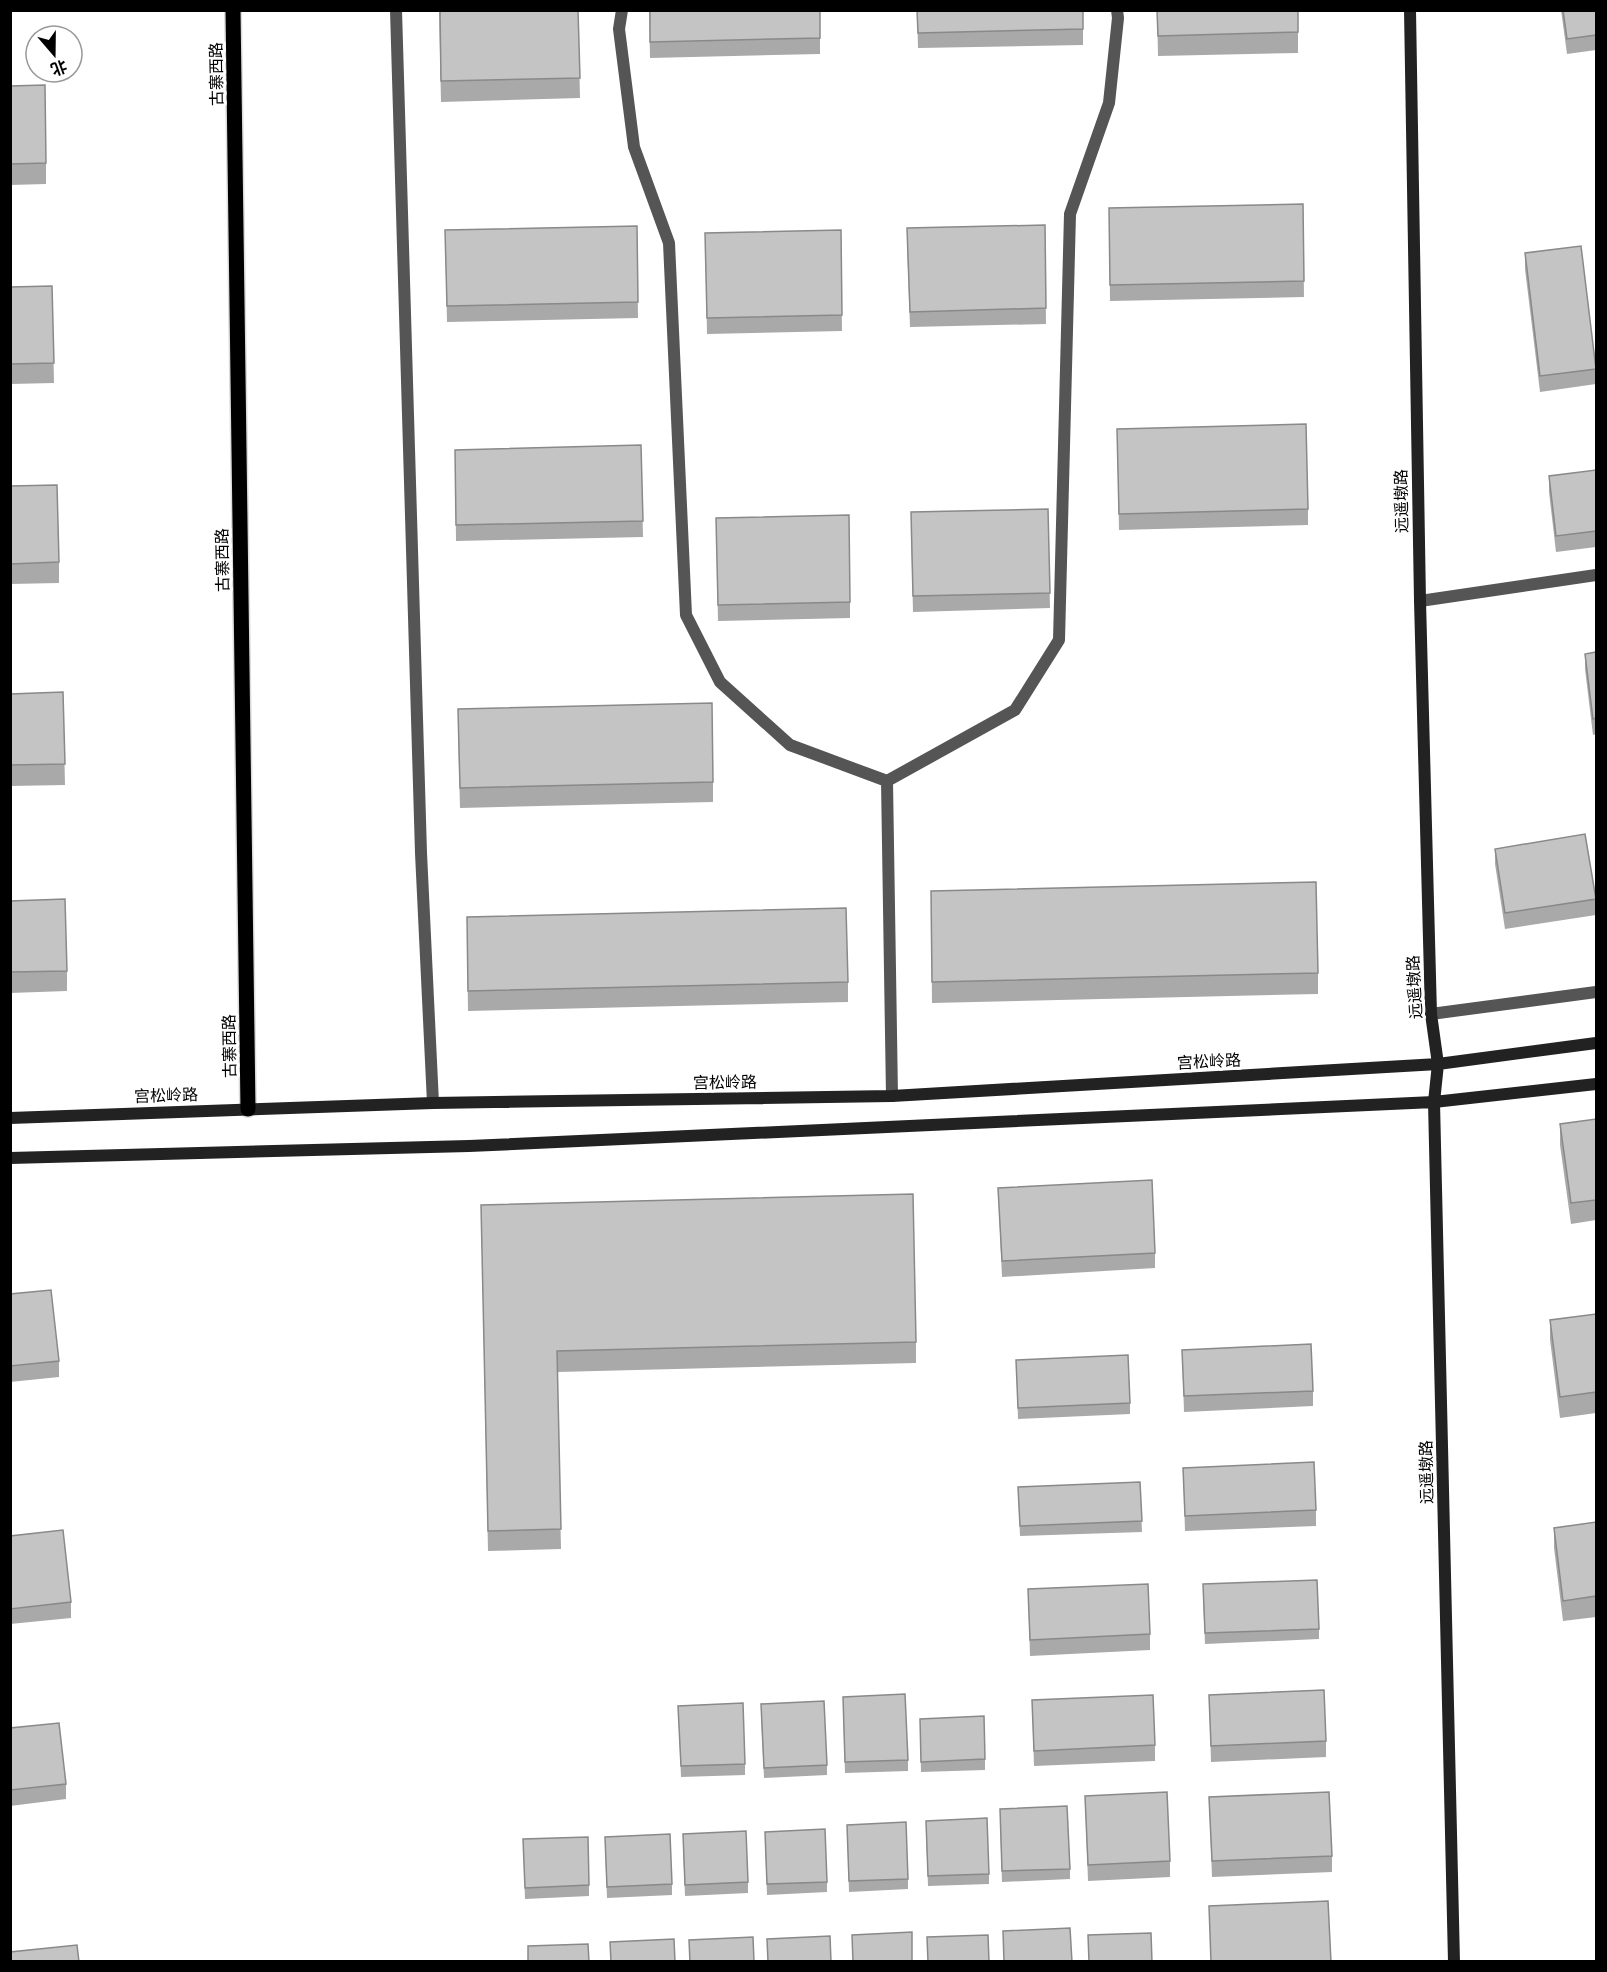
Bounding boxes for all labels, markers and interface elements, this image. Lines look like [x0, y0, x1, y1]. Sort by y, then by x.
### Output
north arrow [24, 24, 84, 84]
street label: 古寨西路 [206, 42, 228, 106]
text: 北 [48, 55, 70, 79]
street label: 远遥墩路 [1391, 469, 1413, 533]
street label: 古寨西路 [212, 528, 234, 592]
street label: 远遥墩路 [1403, 954, 1427, 1019]
street label: 古寨西路 [219, 1014, 241, 1078]
street label: 宫松岭路 [1177, 1050, 1242, 1074]
street label: 宫松岭路 [693, 1072, 757, 1094]
street label: 宫松岭路 [134, 1085, 198, 1107]
street label: 远遥墩路 [1416, 1440, 1438, 1504]

